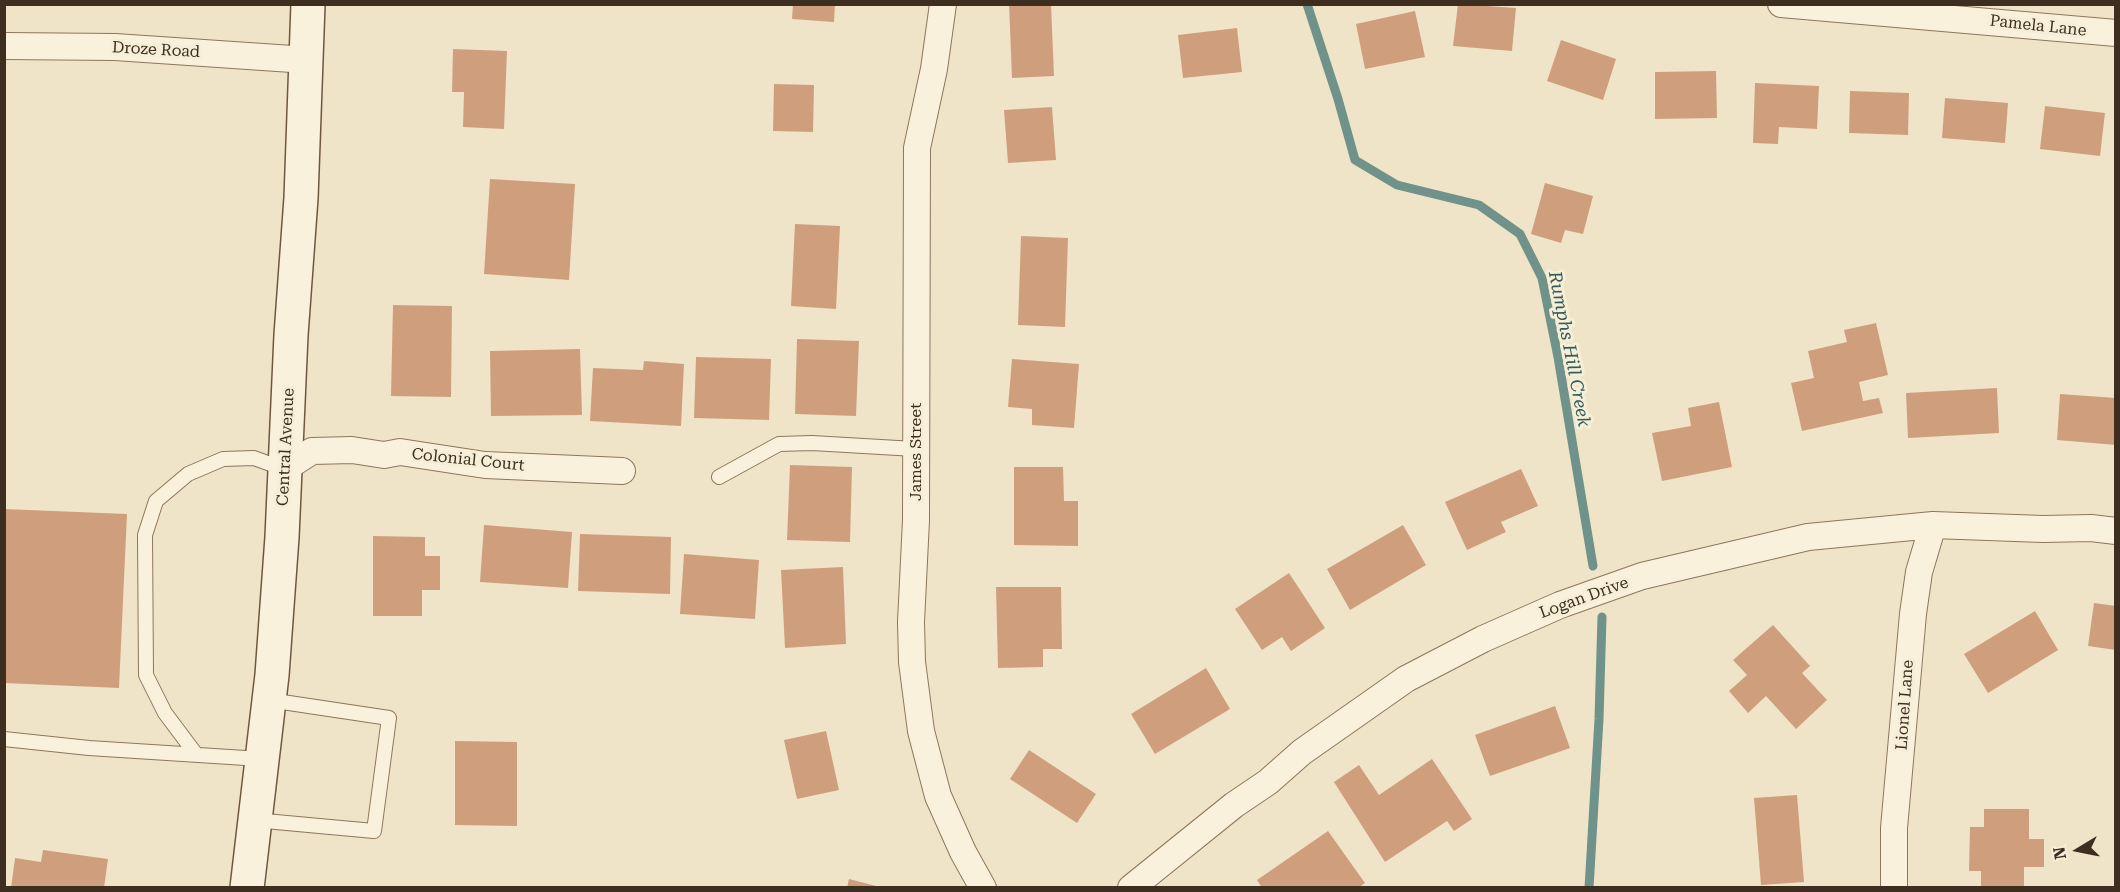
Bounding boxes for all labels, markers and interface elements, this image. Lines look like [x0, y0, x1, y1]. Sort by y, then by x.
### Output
street label: Pamela Lane [1989, 11, 2087, 41]
street label: Droze Road [111, 38, 201, 62]
water label: Rumphs Hill Creek [1543, 269, 1595, 429]
street label: Central Avenue [273, 388, 299, 506]
street label: James Street [906, 403, 926, 501]
street label: Colonial Court [411, 445, 525, 475]
street label: Logan Drive [1537, 573, 1631, 623]
street label: Lionel Lane [1892, 659, 1918, 751]
north arrow [2048, 820, 2108, 880]
text: N [2049, 846, 2070, 861]

